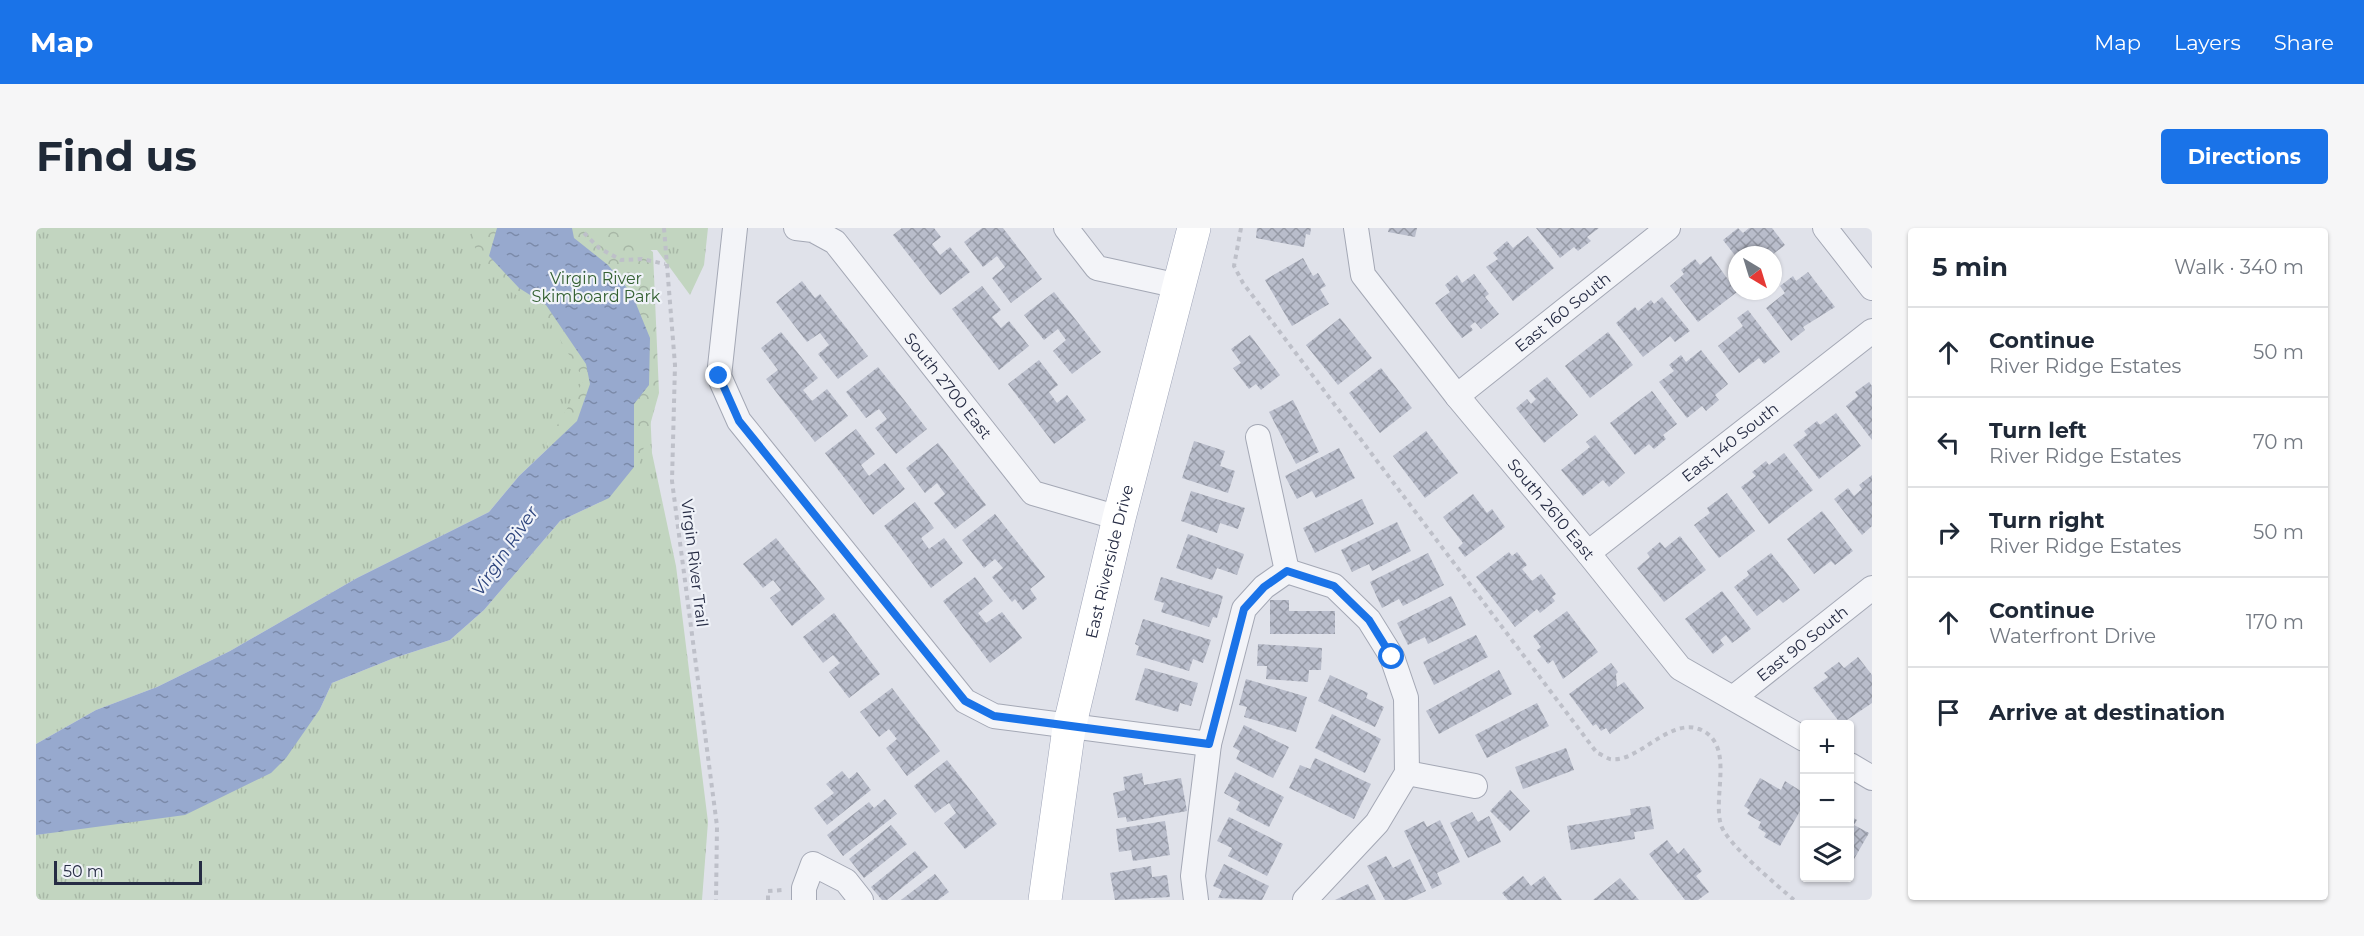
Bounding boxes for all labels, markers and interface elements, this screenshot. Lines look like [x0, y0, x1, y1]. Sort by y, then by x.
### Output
text: Map [30, 25, 93, 59]
text: Map [2094, 30, 2141, 55]
text: Layers [2174, 30, 2241, 55]
text: Share [2274, 30, 2334, 55]
button: Directions [2161, 129, 2328, 184]
text: Find us [36, 130, 197, 182]
north arrow [1728, 246, 1782, 300]
text: 5 min [1932, 251, 2008, 283]
text: Walk · 340 m [2174, 255, 2304, 279]
street label: East 160 South [1511, 268, 1615, 356]
park label: Virgin River Skimboard Park [532, 269, 661, 306]
text: Continue [1989, 327, 2095, 354]
street label: South 2700 East [900, 329, 996, 443]
icon: ahead [1932, 336, 1965, 369]
text: 50 m [2253, 340, 2304, 364]
text: River Ridge Estates [1989, 354, 2181, 378]
route end [705, 362, 731, 388]
street label: East 140 South [1678, 399, 1782, 486]
text: Turn left [1989, 417, 2087, 444]
icon: left [1932, 426, 1965, 459]
text: 70 m [2253, 430, 2304, 454]
text: River Ridge Estates [1989, 444, 2181, 468]
street label: South 2610 East [1503, 455, 1599, 564]
street label: East Riverside Drive [1082, 483, 1137, 640]
street label: Virgin River Trail [677, 498, 712, 628]
water label: Virgin River [467, 501, 544, 600]
text: Turn right [1989, 507, 2104, 534]
icon: right [1932, 516, 1965, 549]
text: 50 m [2253, 520, 2304, 544]
text: River Ridge Estates [1989, 534, 2181, 558]
text: Continue [1989, 597, 2095, 624]
street label: East 90 South [1753, 602, 1852, 686]
icon: ahead [1932, 606, 1965, 639]
text: 170 m [2246, 610, 2304, 634]
text: Waterfront Drive [1989, 624, 2156, 648]
route start [1378, 643, 1404, 669]
icon: arrive [1932, 696, 1965, 729]
text: Arrive at destination [1989, 699, 2225, 726]
map controls [1800, 720, 1854, 882]
button: + [1800, 720, 1854, 774]
button: − [1800, 774, 1854, 828]
button: layers [1800, 828, 1854, 882]
scale bar [54, 858, 202, 886]
text: 50 m [63, 862, 104, 881]

